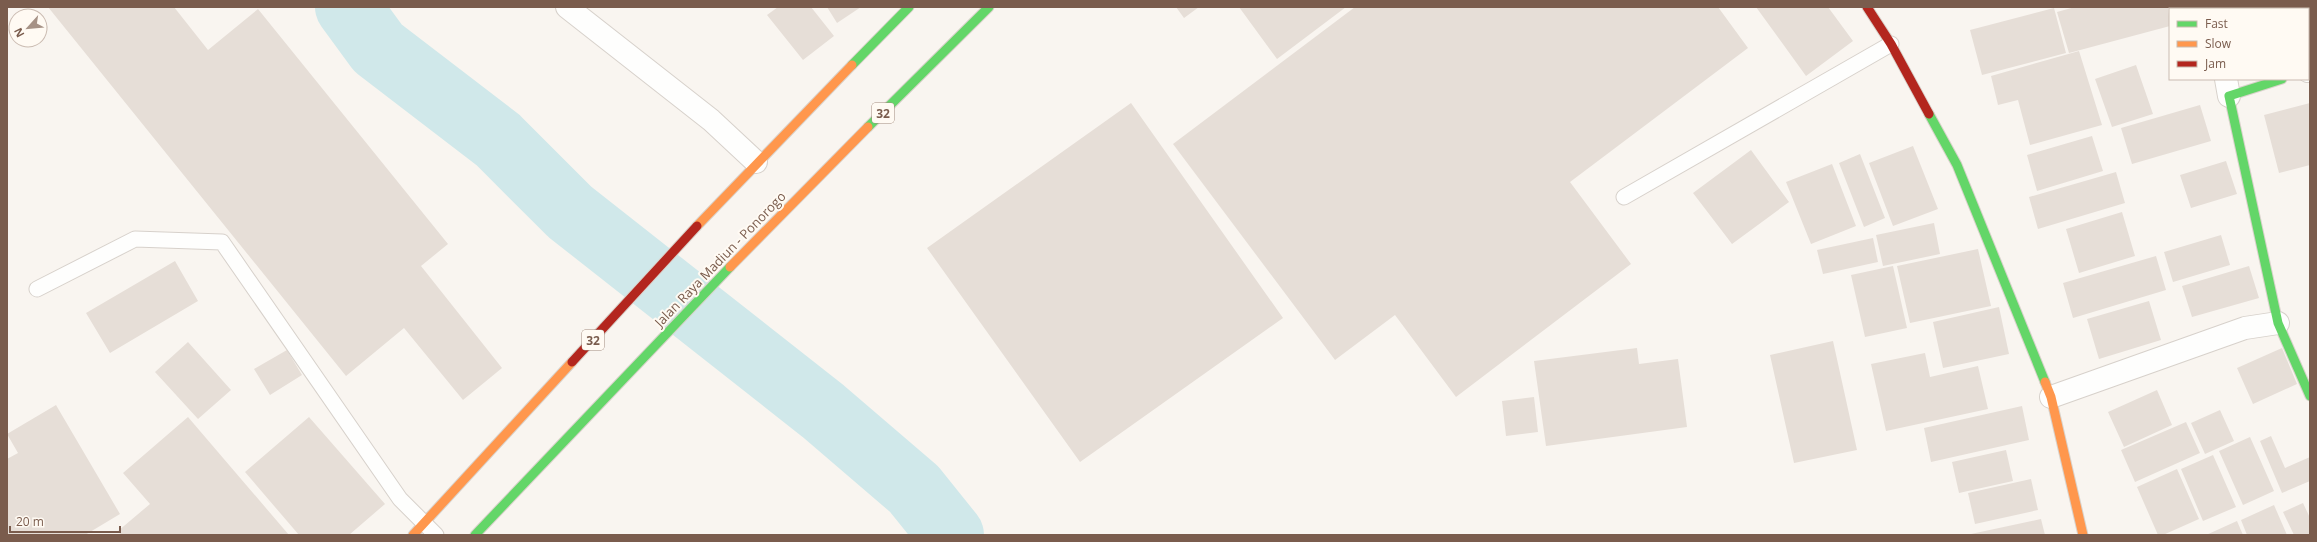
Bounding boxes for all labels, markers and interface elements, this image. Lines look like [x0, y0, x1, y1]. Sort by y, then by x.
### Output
north arrow [8, 8, 48, 48]
legend [2169, 8, 2309, 80]
text: Fast [2205, 15, 2228, 32]
text: N [10, 25, 27, 40]
text: Slow [2205, 35, 2232, 52]
text: Jam [2204, 55, 2226, 72]
road number: 32 [872, 103, 894, 123]
street label: Jalan Raya Madiun - Ponorogo [649, 187, 790, 332]
road number: 32 [582, 330, 604, 350]
scale bar [10, 508, 120, 534]
text: 20 m [16, 513, 44, 530]

